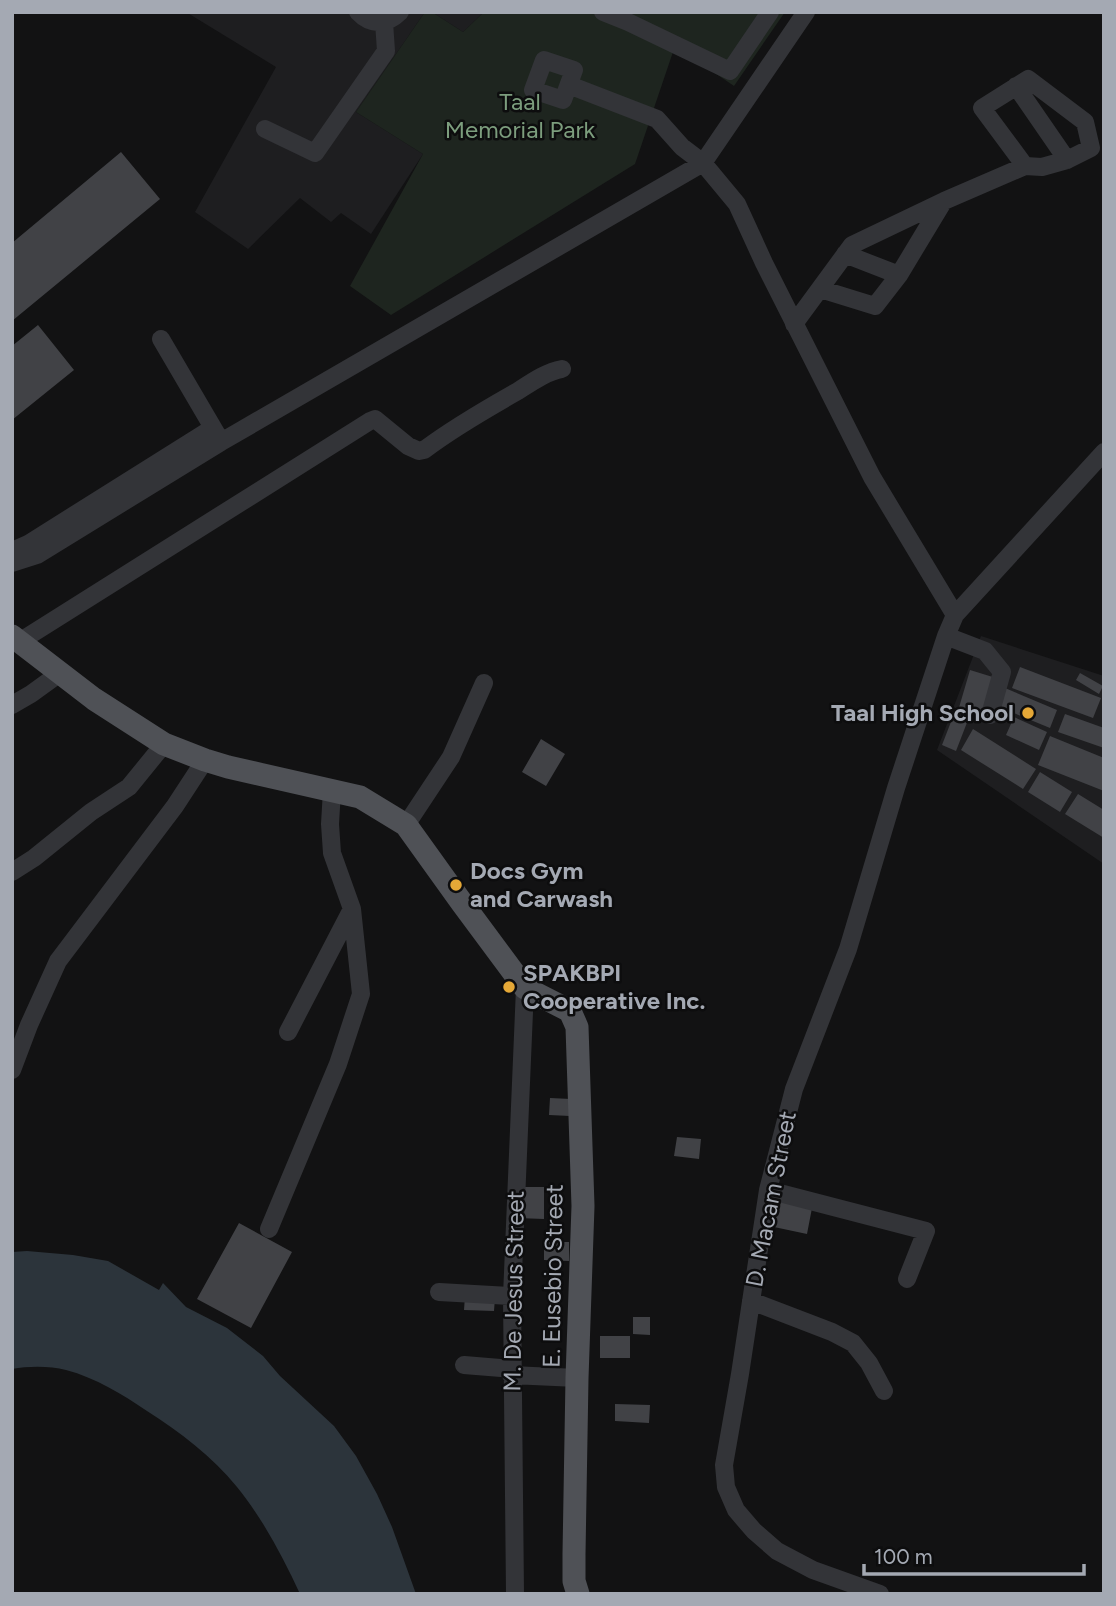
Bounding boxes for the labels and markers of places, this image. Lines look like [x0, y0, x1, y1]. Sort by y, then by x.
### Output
place label: Taal High School [831, 698, 1014, 727]
marker: Taal High School [1020, 705, 1036, 721]
place label: Docs Gym and Carwash [470, 856, 613, 913]
marker: Docs Gym and Carwash [448, 877, 464, 893]
place label: SPAKBPI Cooperative Inc. [523, 958, 705, 1015]
marker: SPAKBPI Cooperative Inc. [501, 979, 517, 995]

